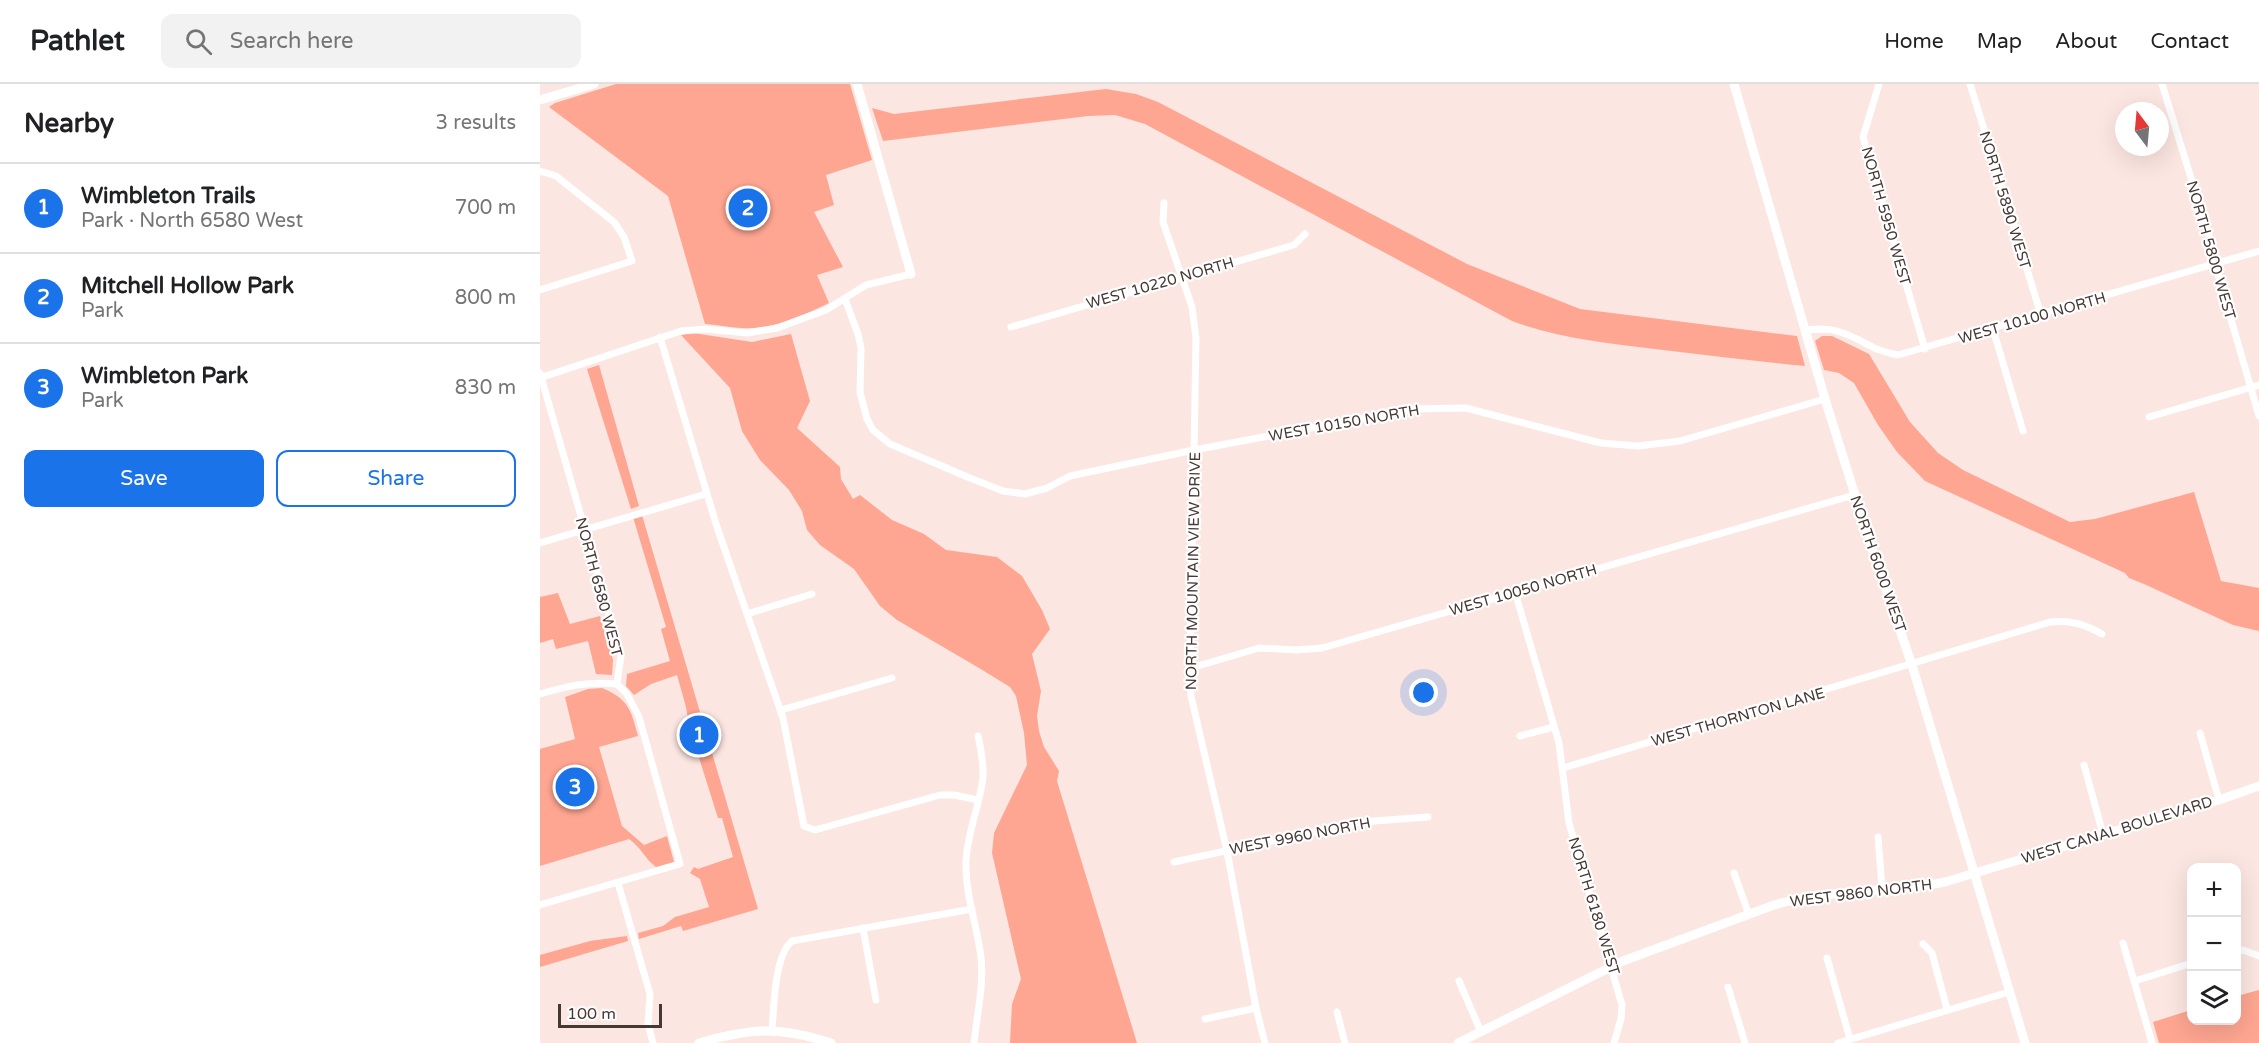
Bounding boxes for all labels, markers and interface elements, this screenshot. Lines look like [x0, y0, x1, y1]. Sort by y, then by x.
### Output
search box [161, 14, 581, 68]
text: Pathlet [30, 24, 125, 58]
icon: search [182, 25, 215, 58]
text: Search here [230, 28, 353, 54]
text: Home [1884, 29, 1944, 54]
text: Map [1977, 29, 2022, 54]
text: About [2055, 29, 2117, 54]
text: Contact [2150, 29, 2229, 54]
north arrow [2115, 102, 2169, 156]
text: Nearby [24, 108, 114, 139]
text: 3 results [436, 111, 516, 135]
street label: NORTH 5890 WEST [1975, 129, 2035, 271]
street label: NORTH 5950 WEST [1858, 145, 1914, 287]
street label: NORTH 5800 WEST [2183, 179, 2239, 321]
text: Wimbleton Trails [81, 183, 256, 209]
pin: 2 [728, 186, 768, 230]
text: 1 [37, 196, 50, 220]
text: 700 m [455, 196, 516, 220]
text: Park · North 6580 West [81, 209, 303, 233]
street label: WEST 10220 NORTH [1084, 253, 1236, 313]
text: Mitchell Hollow Park [81, 273, 294, 299]
text: 2 [37, 286, 50, 310]
text: 800 m [455, 286, 516, 310]
street label: WEST 10100 NORTH [1956, 288, 2108, 348]
text: Park [81, 299, 124, 323]
text: Wimbleton Park [81, 363, 248, 389]
text: 3 [37, 376, 50, 400]
text: 830 m [455, 376, 516, 400]
text: Park [81, 389, 124, 413]
street label: WEST 10150 NORTH [1267, 401, 1421, 445]
button: Save [24, 450, 264, 507]
button: Share [276, 450, 516, 507]
street label: NORTH MOUNTAIN VIEW DRIVE [1182, 452, 1204, 690]
street label: NORTH 6000 WEST [1846, 493, 1910, 635]
street label: NORTH 6580 WEST [572, 515, 626, 659]
street label: WEST 10050 NORTH [1447, 560, 1599, 620]
your location [1409, 678, 1438, 707]
street label: WEST THORNTON LANE [1649, 684, 1827, 750]
pin: 1 [680, 712, 718, 758]
pin: 3 [555, 764, 594, 810]
street label: WEST CANAL BOULEVARD [2019, 792, 2215, 868]
street label: WEST 9960 NORTH [1228, 813, 1372, 859]
street label: NORTH 6180 WEST [1564, 835, 1624, 977]
map controls [2187, 863, 2241, 1025]
button: + [2187, 863, 2241, 917]
street label: WEST 9860 NORTH [1789, 875, 1933, 911]
button: − [2187, 917, 2241, 971]
button: layers [2187, 971, 2241, 1025]
scale bar [558, 1001, 662, 1028]
text: 100 m [567, 1004, 616, 1024]

